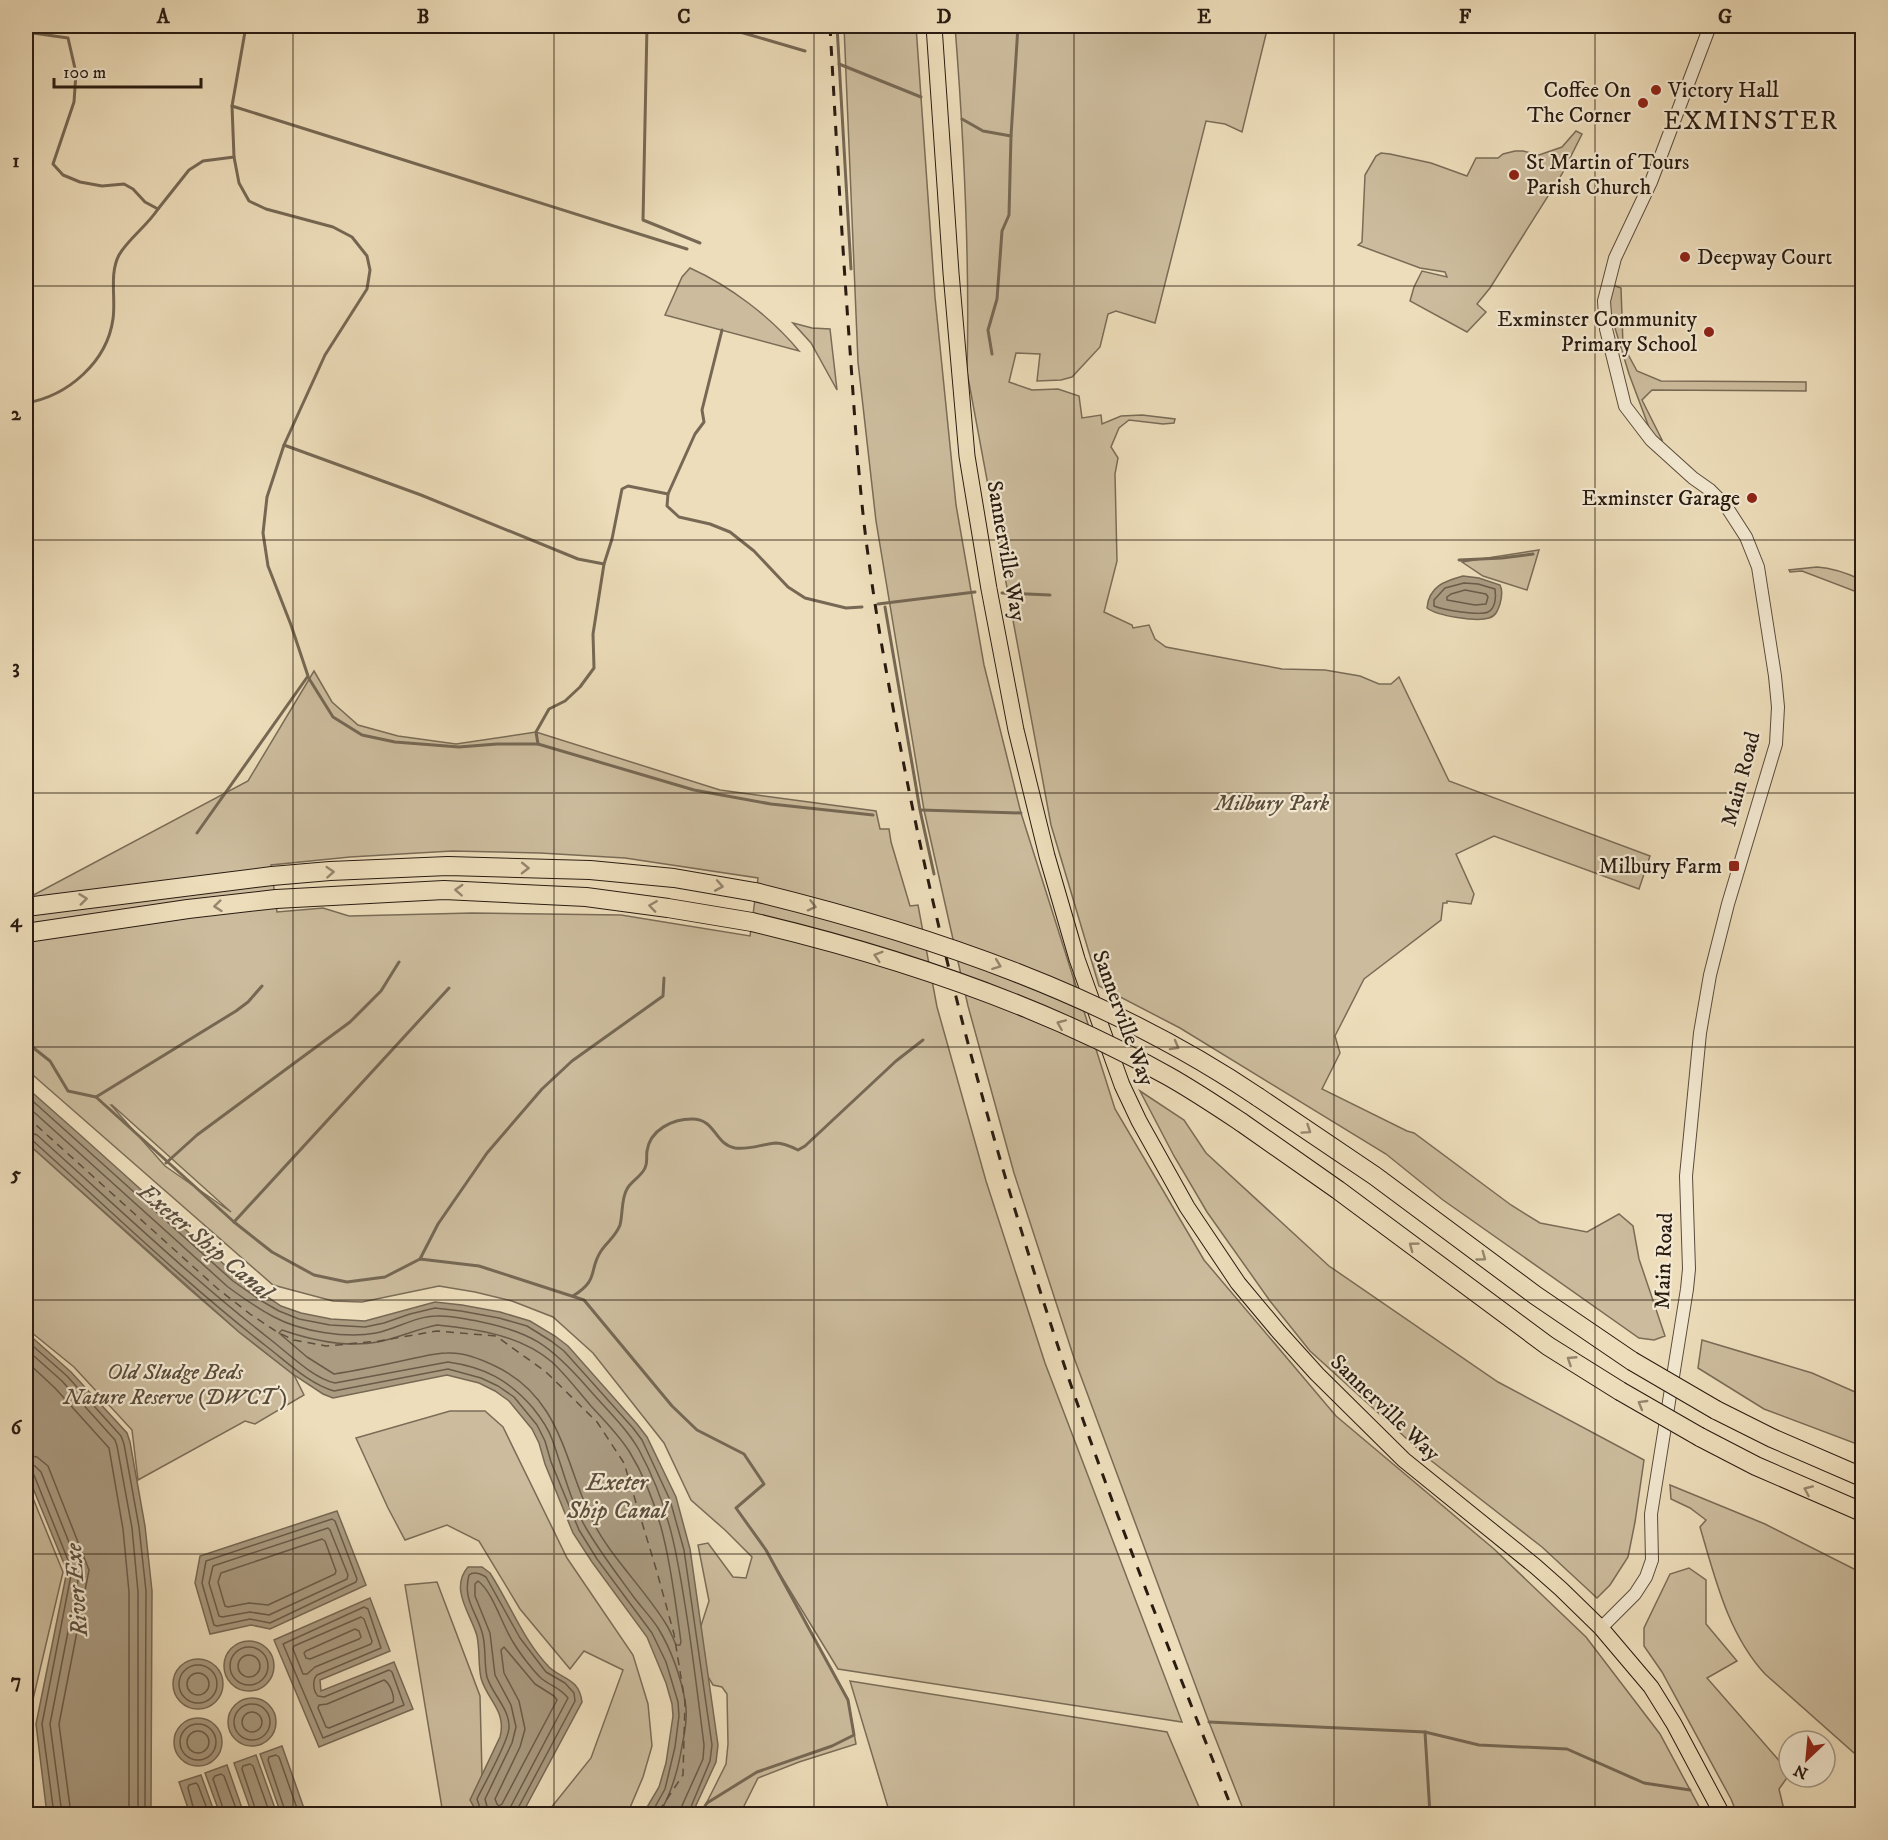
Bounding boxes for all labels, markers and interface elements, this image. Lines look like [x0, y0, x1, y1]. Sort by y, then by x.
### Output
text: A [156, 5, 171, 30]
text: B [417, 5, 429, 30]
text: C [677, 5, 691, 30]
text: D [937, 5, 952, 30]
text: E [1197, 5, 1211, 30]
text: F [1459, 5, 1472, 30]
text: G [1718, 5, 1732, 30]
scale bar [54, 51, 201, 89]
text: 100 m [63, 62, 106, 84]
place label: Coffee On The Corner [1527, 77, 1632, 129]
place label: Victory Hall [1667, 77, 1779, 104]
marker: Victory Hall [1649, 83, 1663, 97]
marker: Coffee On The Corner [1636, 96, 1650, 110]
district label: EXMINSTER [1663, 105, 1839, 138]
text: 1 [12, 149, 20, 174]
place label: St Martin of Tours Parish Church [1526, 149, 1689, 201]
marker: St Martin of Tours Parish Church [1507, 168, 1521, 182]
place label: Deepway Court [1697, 244, 1832, 271]
marker: Deepway Court [1678, 250, 1692, 264]
place label: Exminster Community Primary School [1497, 306, 1698, 358]
marker: Exminster Community Primary School [1702, 325, 1716, 339]
text: 2 [11, 402, 22, 427]
street label: Sannerville Way [980, 479, 1032, 624]
place label: Exminster Garage [1581, 485, 1740, 512]
marker: Exminster Garage [1745, 491, 1759, 505]
text: 3 [12, 655, 20, 680]
street label: Main Road [1715, 729, 1767, 829]
park label: Milbury Park [1213, 790, 1330, 817]
place label: Milbury Farm [1598, 853, 1722, 880]
marker: Milbury Farm [1727, 859, 1741, 873]
one-way arrow [521, 862, 530, 874]
one-way arrow [326, 865, 335, 878]
one-way arrow [714, 879, 724, 892]
one-way arrow [454, 884, 463, 897]
one-way arrow [79, 893, 88, 906]
one-way arrow [213, 899, 222, 912]
one-way arrow [806, 899, 817, 911]
one-way arrow [648, 900, 657, 913]
text: 4 [10, 909, 23, 934]
street label: Sannerville Way [1086, 947, 1160, 1090]
one-way arrow [873, 951, 884, 963]
one-way arrow [992, 958, 1002, 971]
one-way arrow [1056, 1019, 1067, 1031]
one-way arrow [1168, 1039, 1179, 1050]
one-way arrow [1300, 1123, 1311, 1134]
text: 5 [10, 1162, 21, 1187]
water label: Exeter Ship Canal [130, 1176, 281, 1309]
street label: Main Road [1649, 1212, 1679, 1310]
one-way arrow [1408, 1242, 1419, 1253]
one-way arrow [1475, 1249, 1486, 1260]
street label: Sannerville Way [1324, 1349, 1446, 1467]
one-way arrow [1566, 1357, 1577, 1368]
park label: Old Sludge Beds Nature Reserve (DWCT) [62, 1359, 286, 1411]
one-way arrow [1638, 1400, 1648, 1411]
text: 6 [11, 1416, 23, 1441]
water label: Exeter Ship Canal [566, 1468, 670, 1526]
one-way arrow [1804, 1485, 1815, 1497]
water label: River Exe [59, 1542, 95, 1639]
text: 7 [11, 1669, 21, 1694]
north arrow [1777, 1729, 1837, 1789]
text: N [1791, 1760, 1811, 1783]

